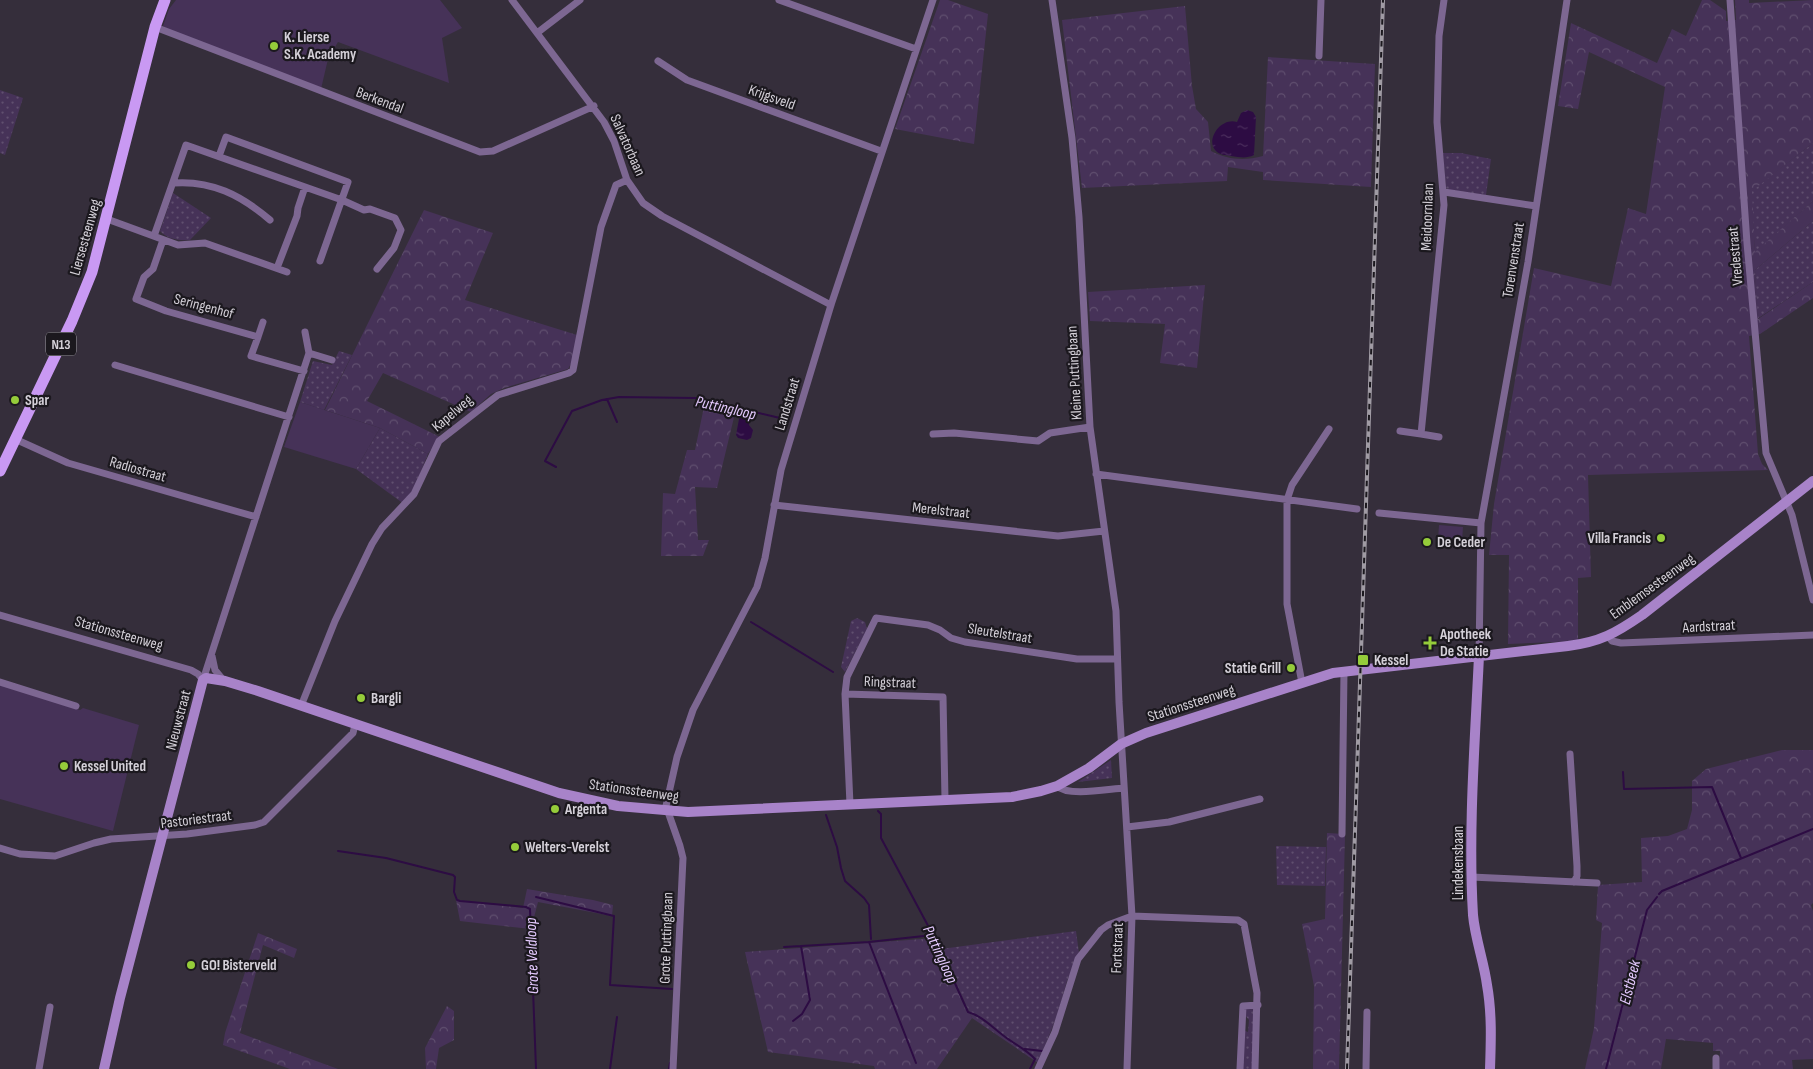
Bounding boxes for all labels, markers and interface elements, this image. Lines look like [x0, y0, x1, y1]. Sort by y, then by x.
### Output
place label: K. Lierse S.K. Academy [284, 28, 357, 64]
marker: K. Lierse S.K. Academy [268, 40, 280, 52]
street label: Krijgsveld [746, 80, 798, 115]
street label: Berkendal [353, 83, 406, 118]
street label: Salvatorbaan [606, 111, 650, 179]
street label: Meidoornlaan [1417, 183, 1438, 251]
street label: Liersesteenweg [66, 197, 105, 278]
street label: Torenvenstraat [1498, 221, 1529, 299]
street label: Vredestraat [1723, 225, 1748, 286]
street label: Seringenhof [172, 289, 237, 324]
street label: Kleine Puttingbaan [1063, 325, 1086, 421]
road number: N13 [46, 332, 76, 356]
street label: Landstraat [770, 375, 805, 433]
place label: Spar [25, 391, 49, 410]
street label: Kapelweg [428, 391, 477, 436]
water label: Puttingloop [694, 392, 758, 425]
marker: Spar [9, 394, 21, 406]
street label: Radiostraat [107, 452, 169, 487]
street label: Merelstraat [911, 498, 971, 523]
place label: Villa Francis [1588, 529, 1651, 548]
marker: Villa Francis [1655, 532, 1667, 544]
place label: De Ceder [1437, 533, 1485, 552]
marker: De Ceder [1421, 536, 1433, 548]
street label: Emblemsesteenweg [1606, 549, 1699, 624]
street label: Stationssteenweg [73, 612, 165, 655]
street label: Aardstraat [1681, 616, 1736, 637]
street label: Sleutelstraat [966, 619, 1034, 648]
place label: Apotheek De Statie [1439, 625, 1492, 661]
marker: Apotheek De Statie [1424, 637, 1436, 649]
place label: Kessel [1374, 651, 1408, 670]
marker: Kessel [1356, 653, 1370, 667]
place label: Statie Grill [1225, 659, 1281, 678]
marker: Statie Grill [1285, 662, 1297, 674]
street label: Ringstraat [864, 672, 917, 693]
street label: Stationssteenweg [1145, 680, 1237, 727]
street label: Nieuwstraat [161, 688, 196, 752]
place label: Bargli [371, 689, 401, 708]
marker: Bargli [355, 692, 367, 704]
place label: Kessel United [74, 757, 146, 776]
marker: Kessel United [58, 760, 70, 772]
street label: Stationssteenweg [588, 775, 680, 806]
place label: Argenta [564, 800, 607, 819]
marker: Argenta [549, 803, 561, 815]
street label: Pastoriestraat [160, 806, 233, 833]
street label: Lindekensbaan [1449, 826, 1468, 900]
place label: Welters-Verelst [525, 838, 609, 857]
marker: Welters-Verelst [509, 841, 521, 853]
street label: Grote Puttingbaan [655, 892, 678, 984]
water label: Grote Veldloop [522, 917, 543, 995]
street label: Fortstraat [1107, 922, 1128, 974]
water label: Puttingloop [918, 923, 961, 987]
place label: GO! Bisterveld [201, 956, 277, 975]
water label: Elstbeek [1616, 957, 1645, 1006]
marker: GO! Bisterveld [185, 959, 197, 971]

